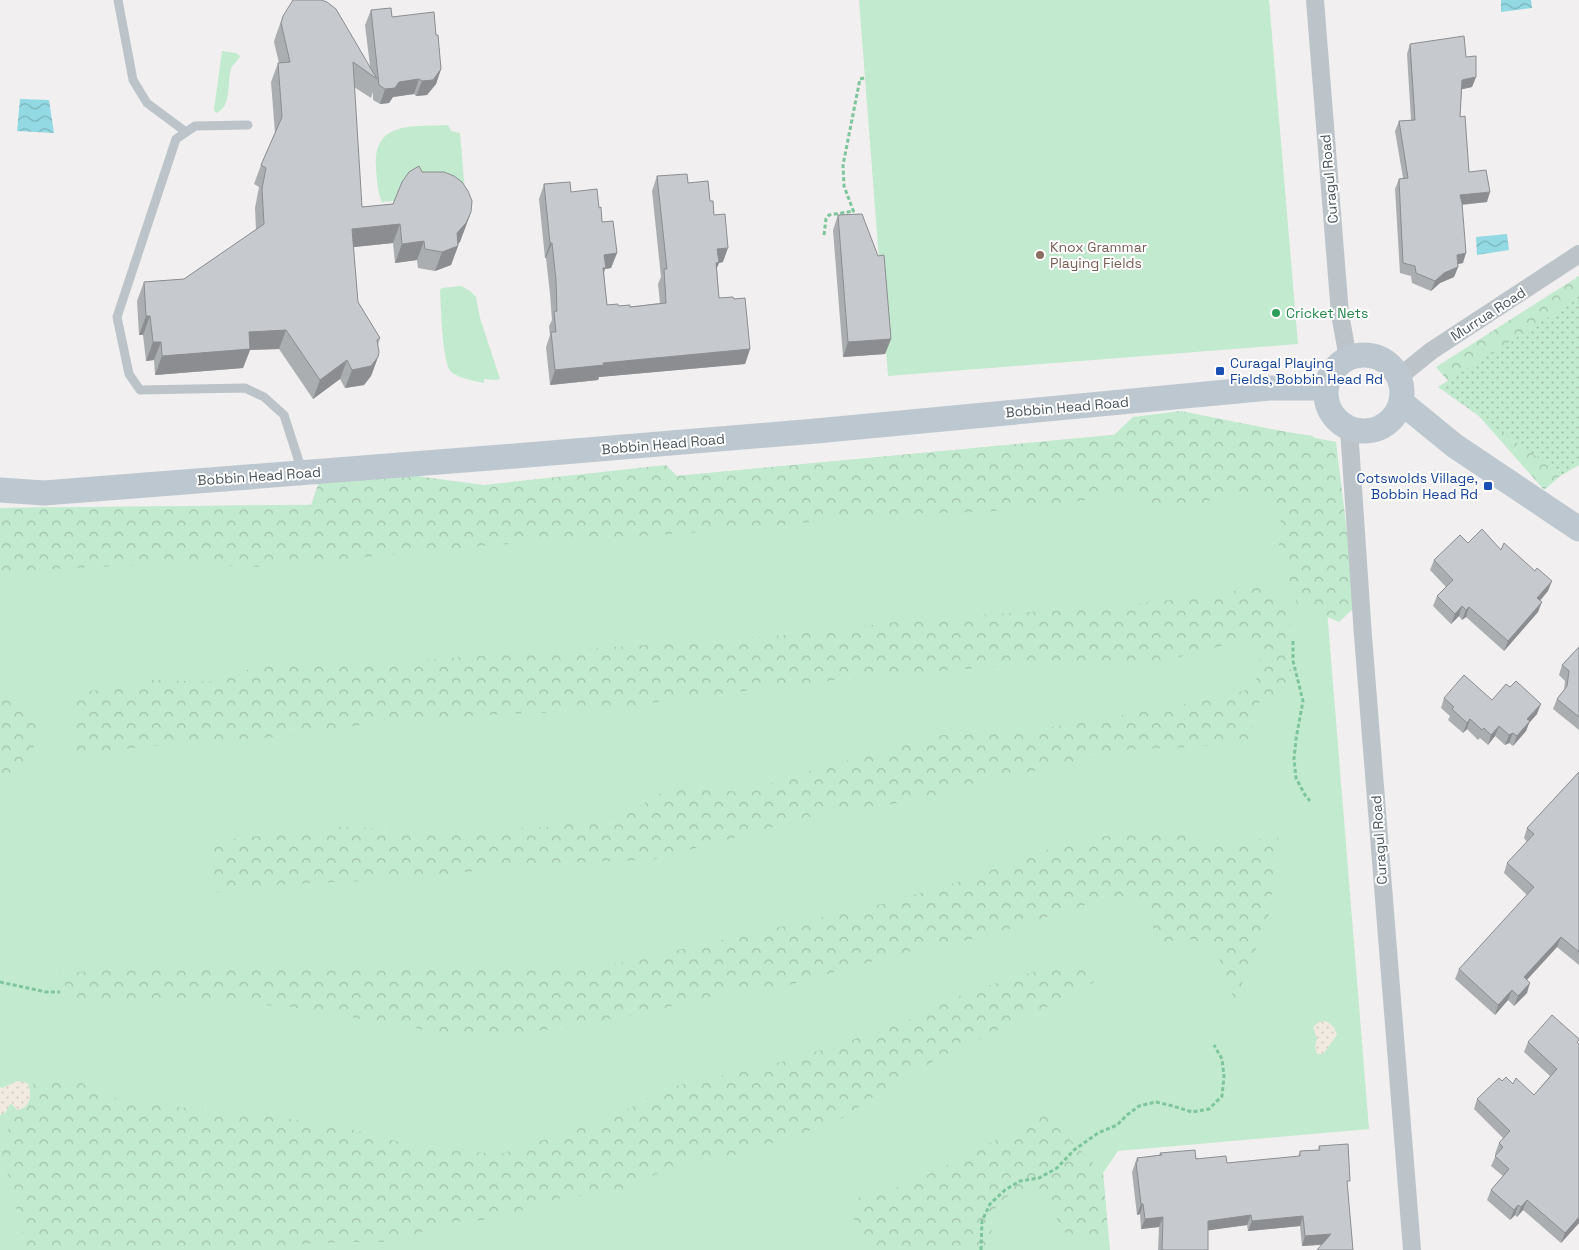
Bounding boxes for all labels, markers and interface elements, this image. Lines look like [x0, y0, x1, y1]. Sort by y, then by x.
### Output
street label: Curagul Road [1316, 134, 1342, 224]
place label: Knox Grammar Playing Fields [1050, 238, 1147, 272]
marker: Knox Grammar Playing Fields [1034, 249, 1046, 261]
street label: Murrua Road [1447, 283, 1529, 345]
place label: Cricket Nets [1286, 304, 1368, 322]
marker: Cricket Nets [1270, 307, 1282, 319]
place label: Curagal Playing Fields, Bobbin Head Rd [1230, 354, 1383, 388]
marker: Curagal Playing Fields, Bobbin Head Rd [1214, 365, 1226, 377]
street label: Bobbin Head Road [1005, 393, 1129, 421]
street label: Bobbin Head Road [601, 430, 725, 458]
street label: Bobbin Head Road [197, 463, 321, 489]
place label: Cotswolds Village, Bobbin Head Rd [1356, 469, 1478, 503]
marker: Cotswolds Village, Bobbin Head Rd [1482, 480, 1494, 492]
street label: Curagul Road [1367, 795, 1391, 885]

